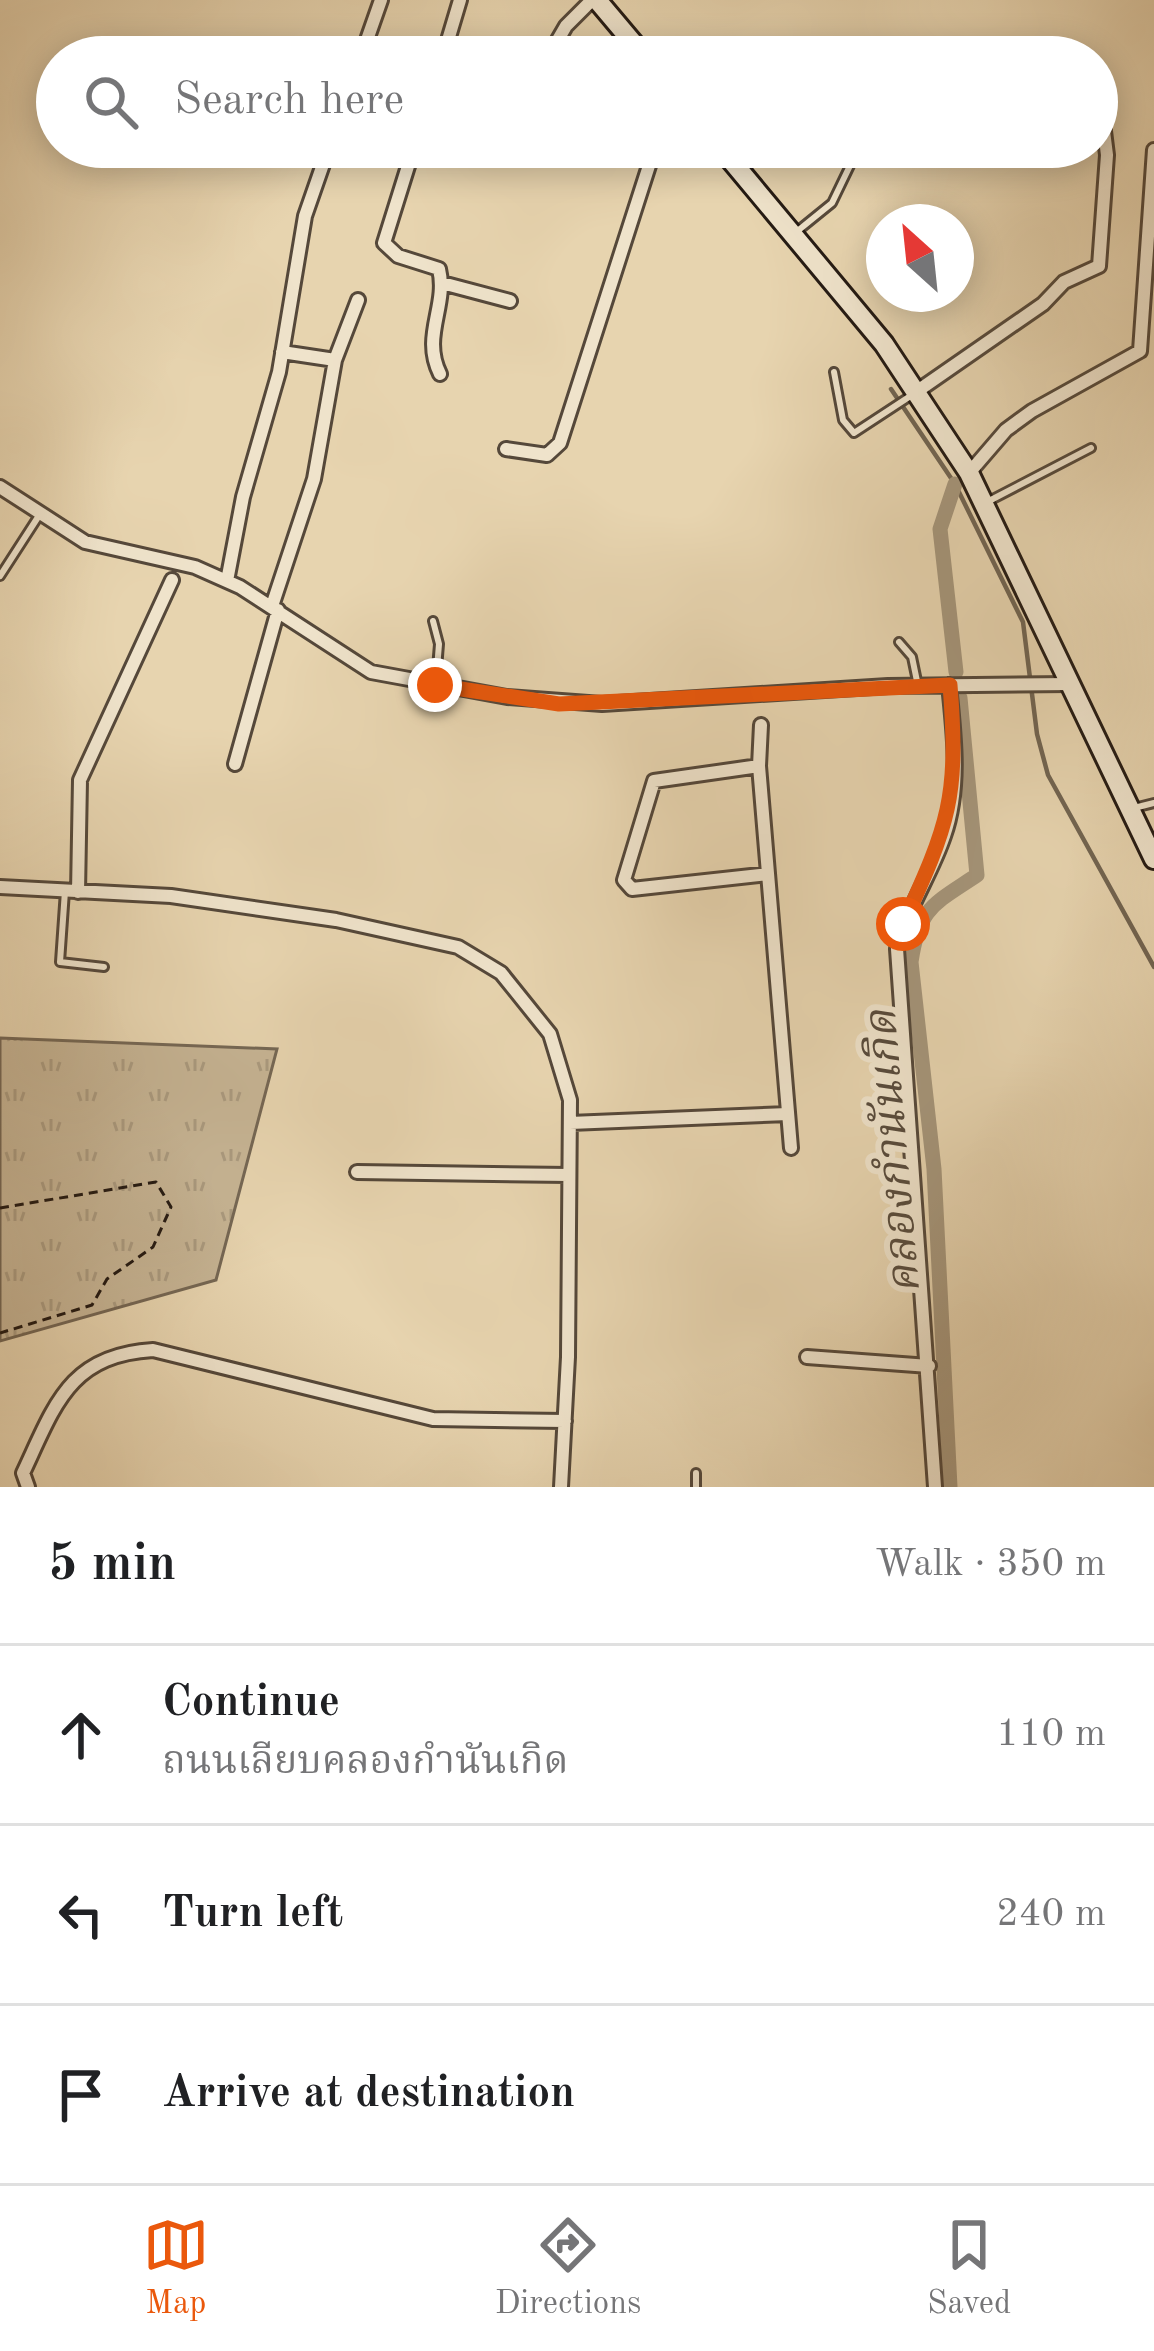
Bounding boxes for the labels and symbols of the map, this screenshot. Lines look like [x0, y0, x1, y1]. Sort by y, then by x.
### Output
north arrow [866, 204, 974, 312]
route end [408, 658, 462, 712]
route start [876, 897, 930, 951]
water label: คลองกำนันเกิด [858, 1007, 930, 1296]

